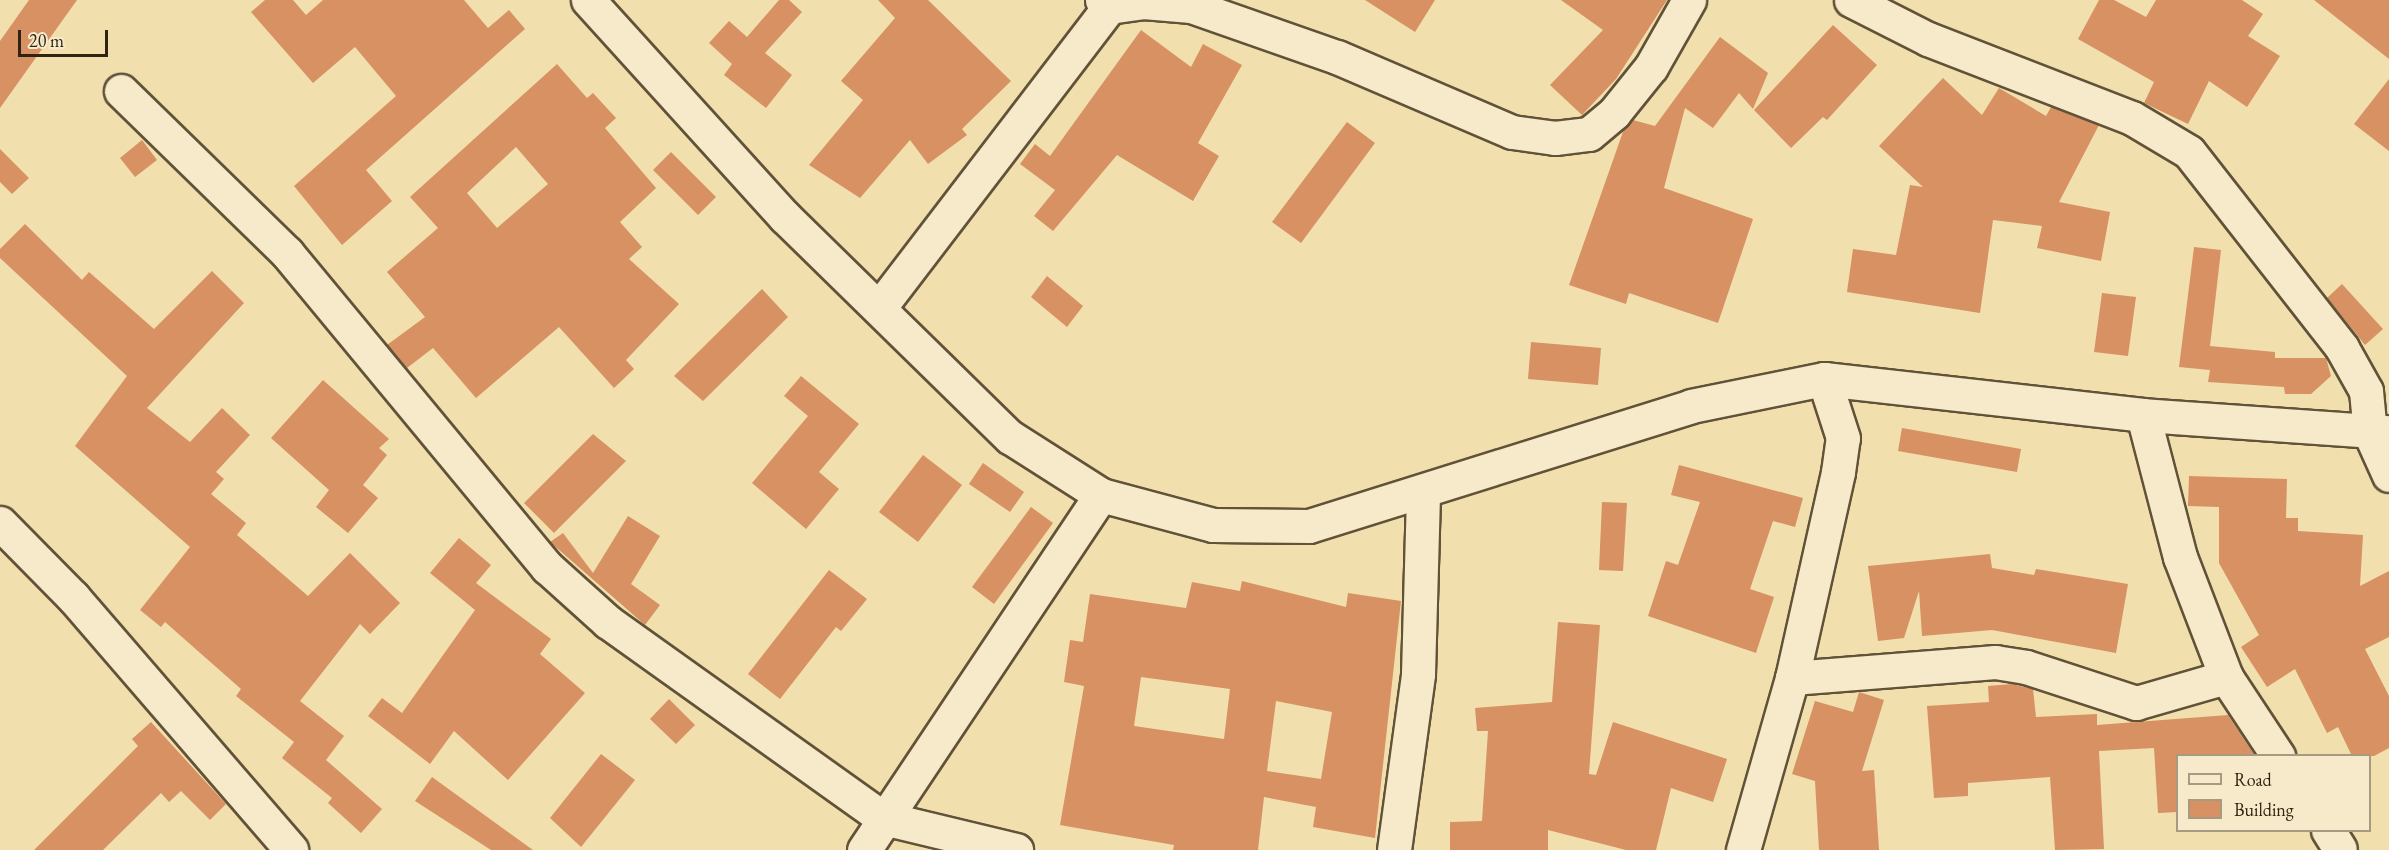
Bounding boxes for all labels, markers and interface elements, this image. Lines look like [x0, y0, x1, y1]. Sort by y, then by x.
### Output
scale bar [21, 18, 111, 56]
text: 20 m [29, 29, 64, 52]
legend [2176, 754, 2371, 832]
text: Road [2234, 768, 2272, 791]
text: Building [2234, 798, 2294, 821]

